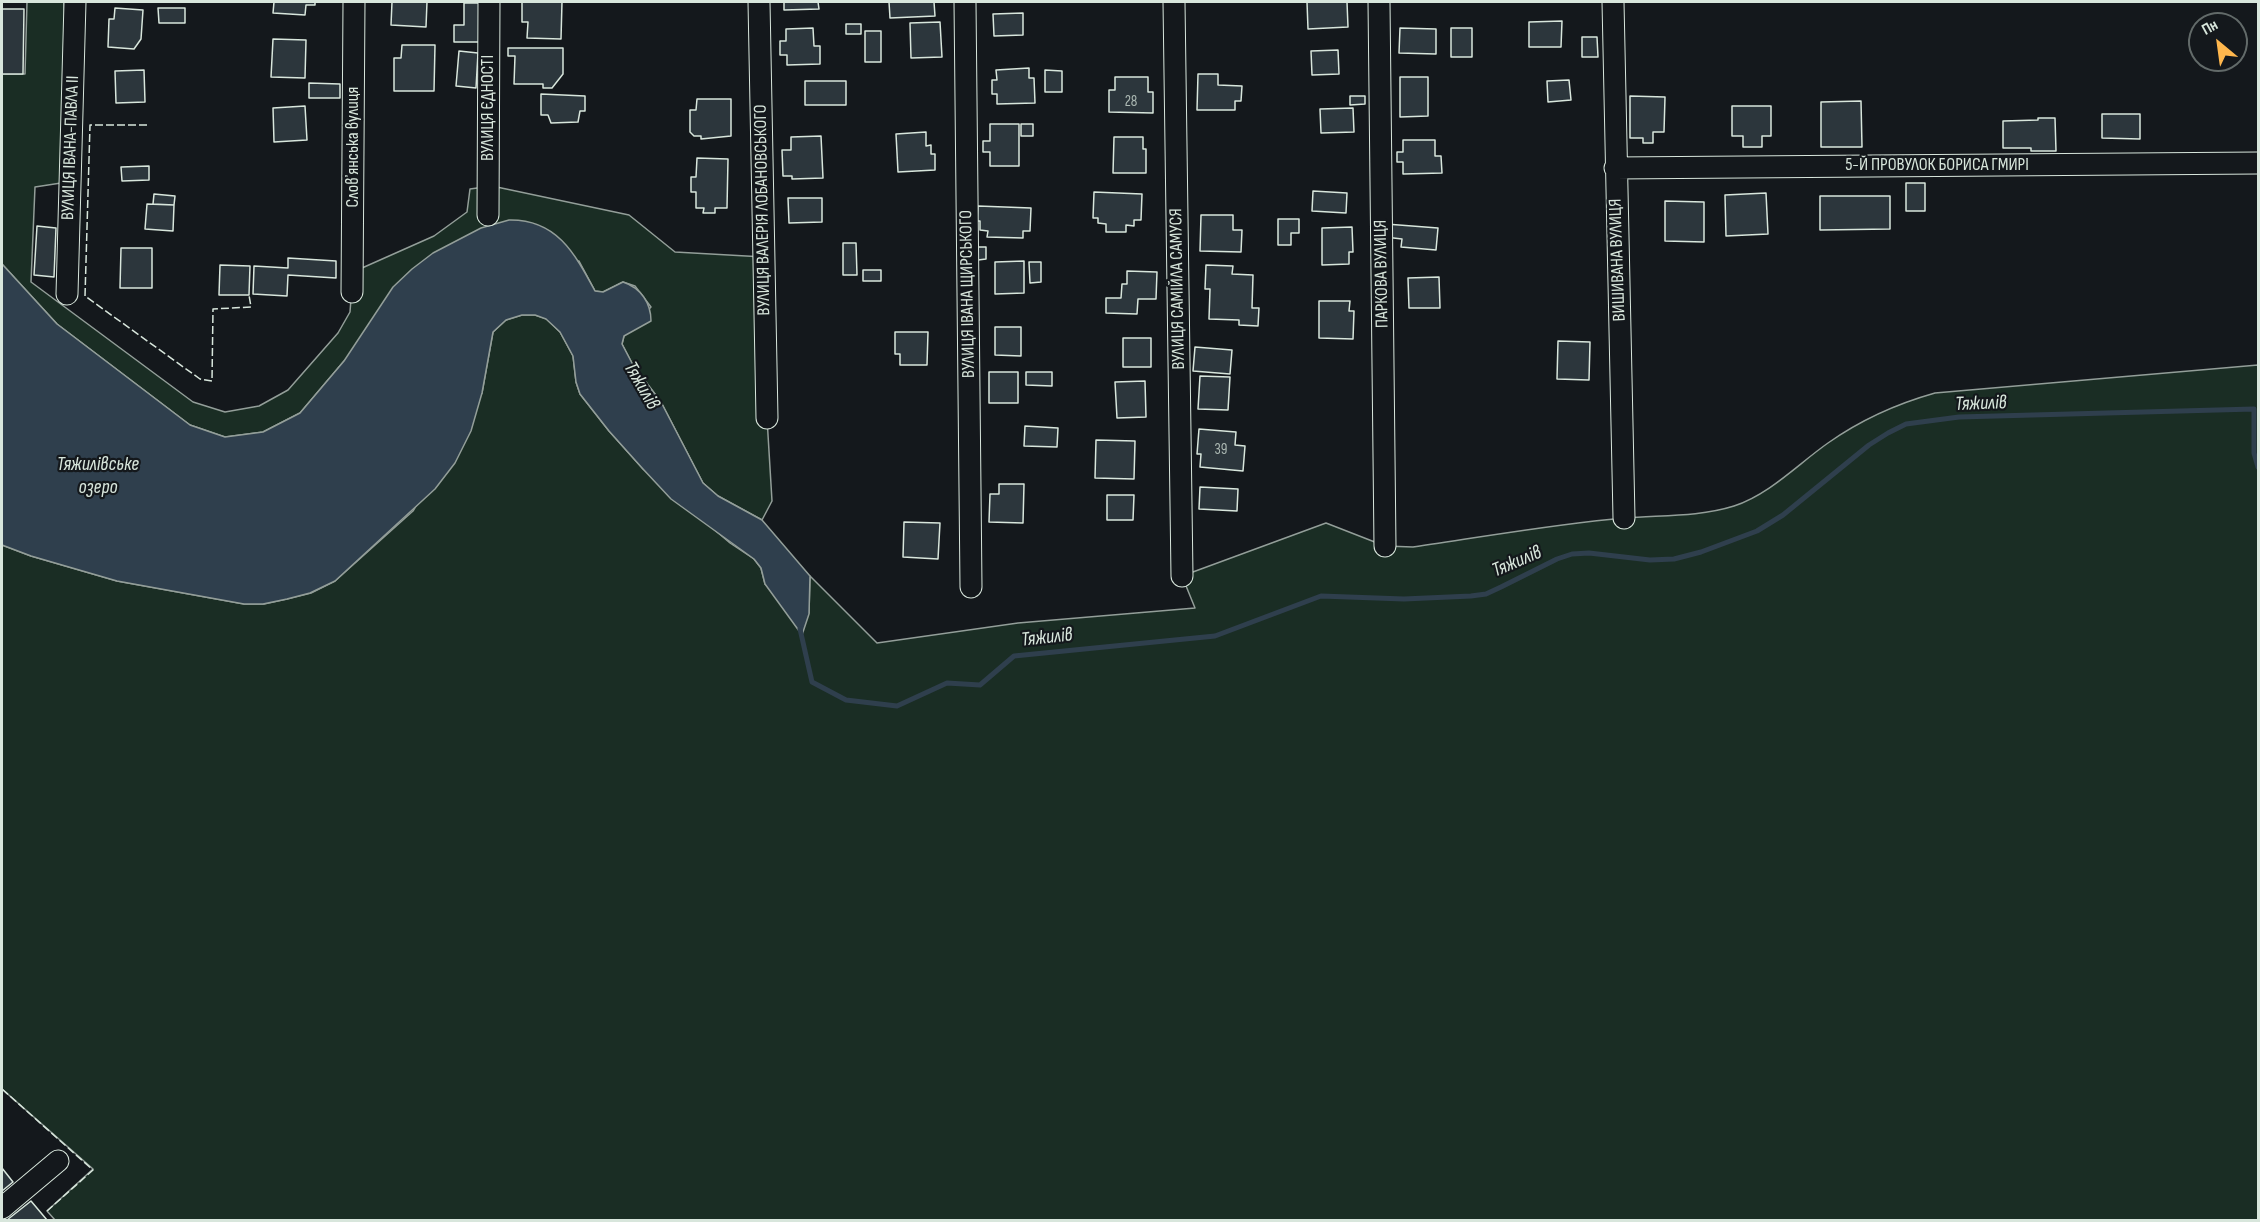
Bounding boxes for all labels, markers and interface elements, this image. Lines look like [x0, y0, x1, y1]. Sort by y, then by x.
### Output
north arrow [2188, 12, 2248, 72]
text: Пн [2199, 16, 2221, 40]
street label: ВУЛИЦЯ ЄДНОСТІ [477, 55, 499, 161]
street label: ВУЛИЦЯ ІВАНА-ПАВЛА II [58, 75, 84, 221]
street label: Словʼянська вулиця [342, 87, 364, 207]
house number: 28 [1125, 93, 1137, 111]
street label: ВУЛИЦЯ ВАЛЕРІЯ ЛОБАНОВСЬКОГО [750, 104, 776, 316]
street label: 5-Й ПРОВУЛОК БОРИСА ГМИРІ [1845, 154, 2029, 176]
street label: ВИШИВАНА ВУЛИЦЯ [1605, 198, 1631, 322]
street label: ВУЛИЦЯ САМІЙЛА САМУСЯ [1166, 208, 1190, 370]
street label: ВУЛИЦЯ ІВАНА ЩИРСЬКОГО [956, 210, 980, 378]
street label: ПАРКОВА ВУЛИЦЯ [1370, 220, 1394, 328]
water label: Тяжилів [618, 358, 664, 414]
water label: Тяжилів [1955, 391, 2007, 417]
house number: 39 [1215, 441, 1227, 459]
water label: Тяжилівське озеро [57, 453, 139, 500]
water label: Тяжилів [1489, 541, 1545, 583]
water label: Тяжилів [1020, 623, 1074, 653]

